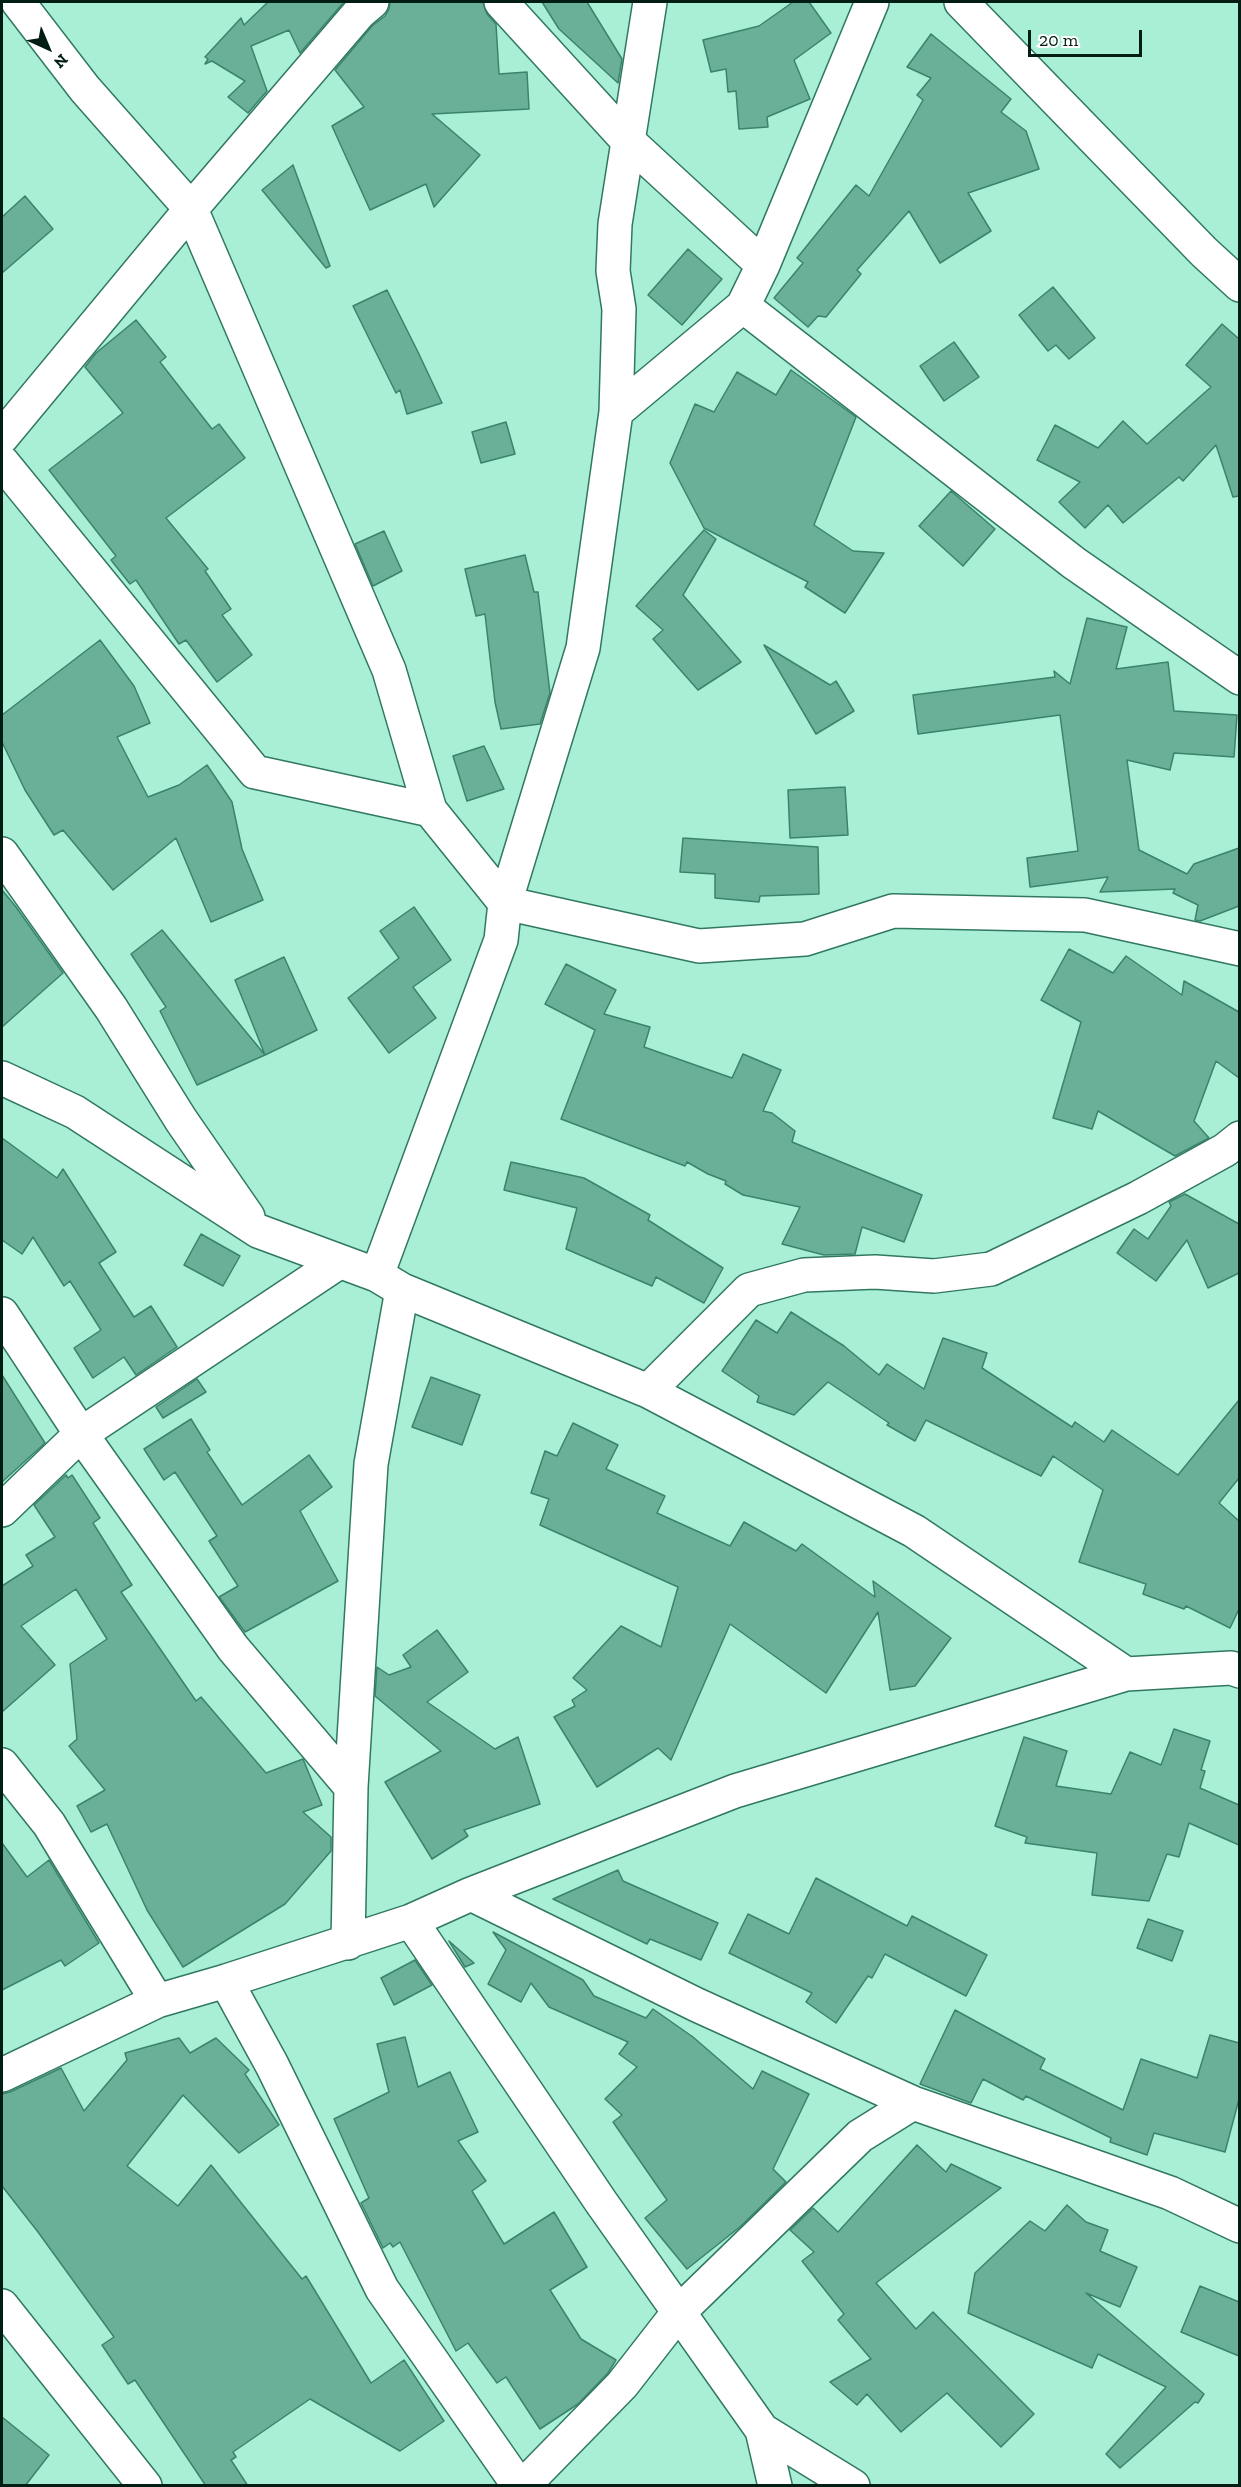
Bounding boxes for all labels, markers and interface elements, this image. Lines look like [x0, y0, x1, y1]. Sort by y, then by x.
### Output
north arrow [18, 18, 78, 78]
scale bar [1031, 18, 1145, 56]
text: 20 m [1039, 29, 1078, 51]
text: N [50, 50, 72, 72]

